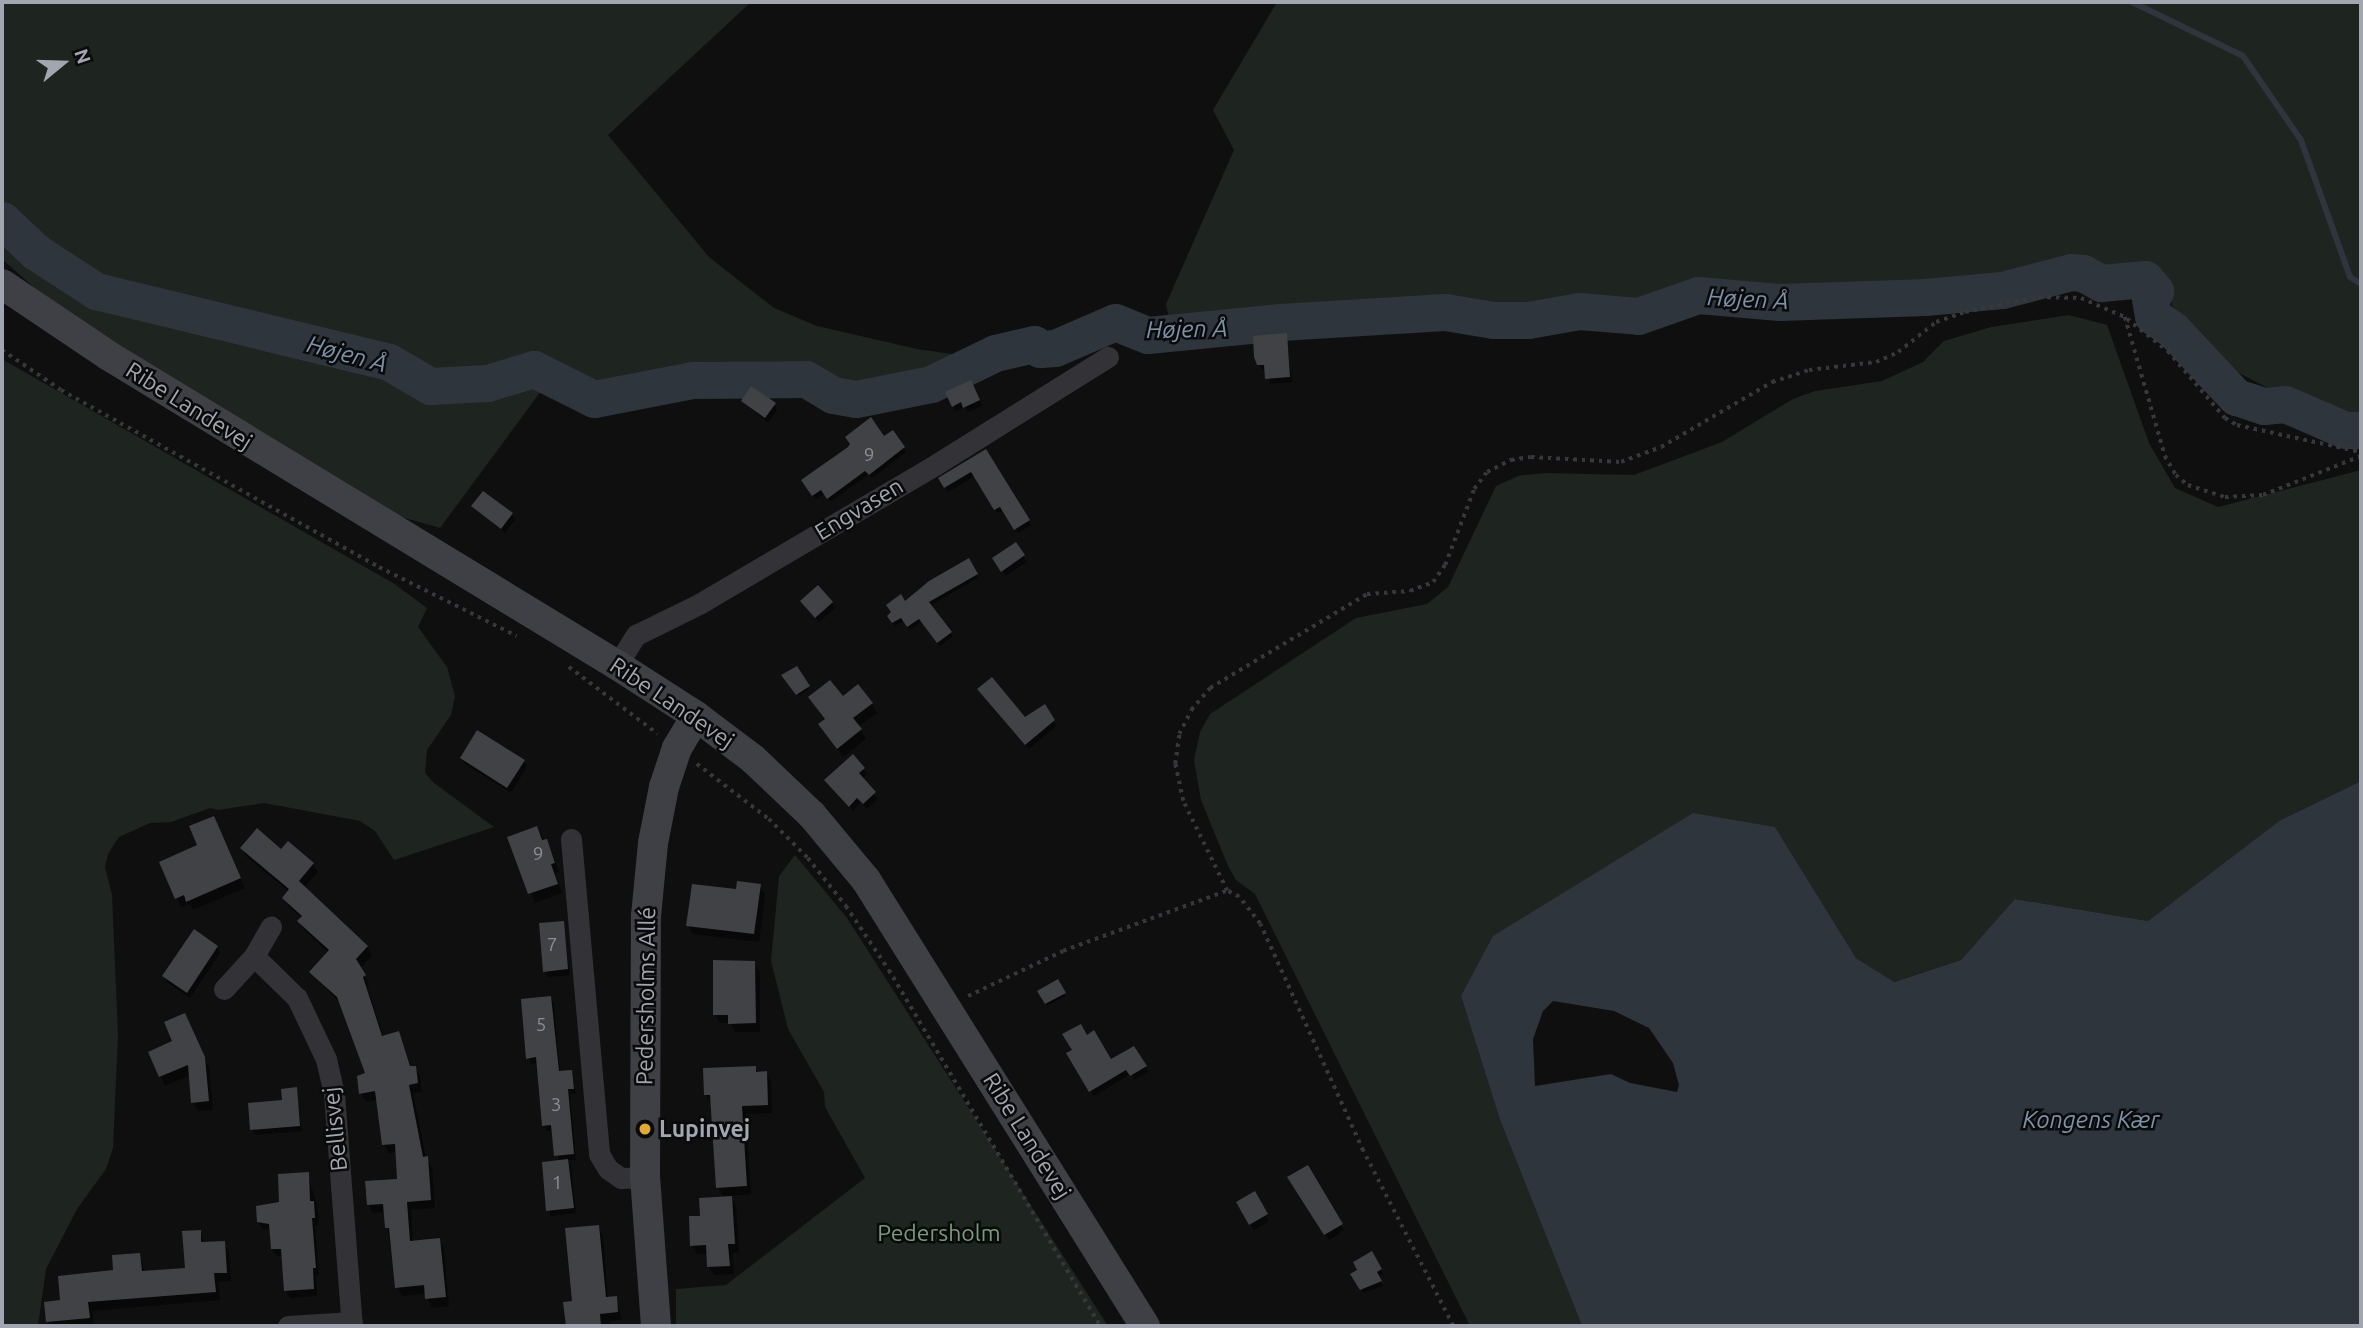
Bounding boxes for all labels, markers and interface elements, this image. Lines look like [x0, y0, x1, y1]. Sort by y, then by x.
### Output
north arrow [28, 28, 98, 98]
text: N [70, 46, 96, 66]
water label: Højen Å [1706, 282, 1790, 316]
water label: Højen Å [1146, 314, 1228, 344]
water label: Højen Å [304, 330, 390, 378]
street label: Ribe Landevej [121, 356, 257, 456]
house number: 9 [864, 444, 874, 466]
street label: Engvasen [810, 472, 908, 546]
street label: Ribe Landevej [605, 651, 739, 755]
house number: 9 [533, 843, 543, 865]
street label: Pedersholms Allé [631, 907, 661, 1085]
house number: 7 [547, 934, 557, 956]
house number: 5 [536, 1014, 546, 1036]
street label: Ribe Landevej [977, 1068, 1077, 1204]
street label: Bellisvej [317, 1086, 353, 1172]
house number: 3 [551, 1094, 561, 1116]
water label: Kongens Kær [2023, 1106, 2159, 1134]
place label: Lupinvej [659, 1115, 750, 1143]
marker: Lupinvej [637, 1121, 653, 1137]
house number: 1 [552, 1172, 562, 1194]
park label: Pedersholm [877, 1219, 1001, 1247]

